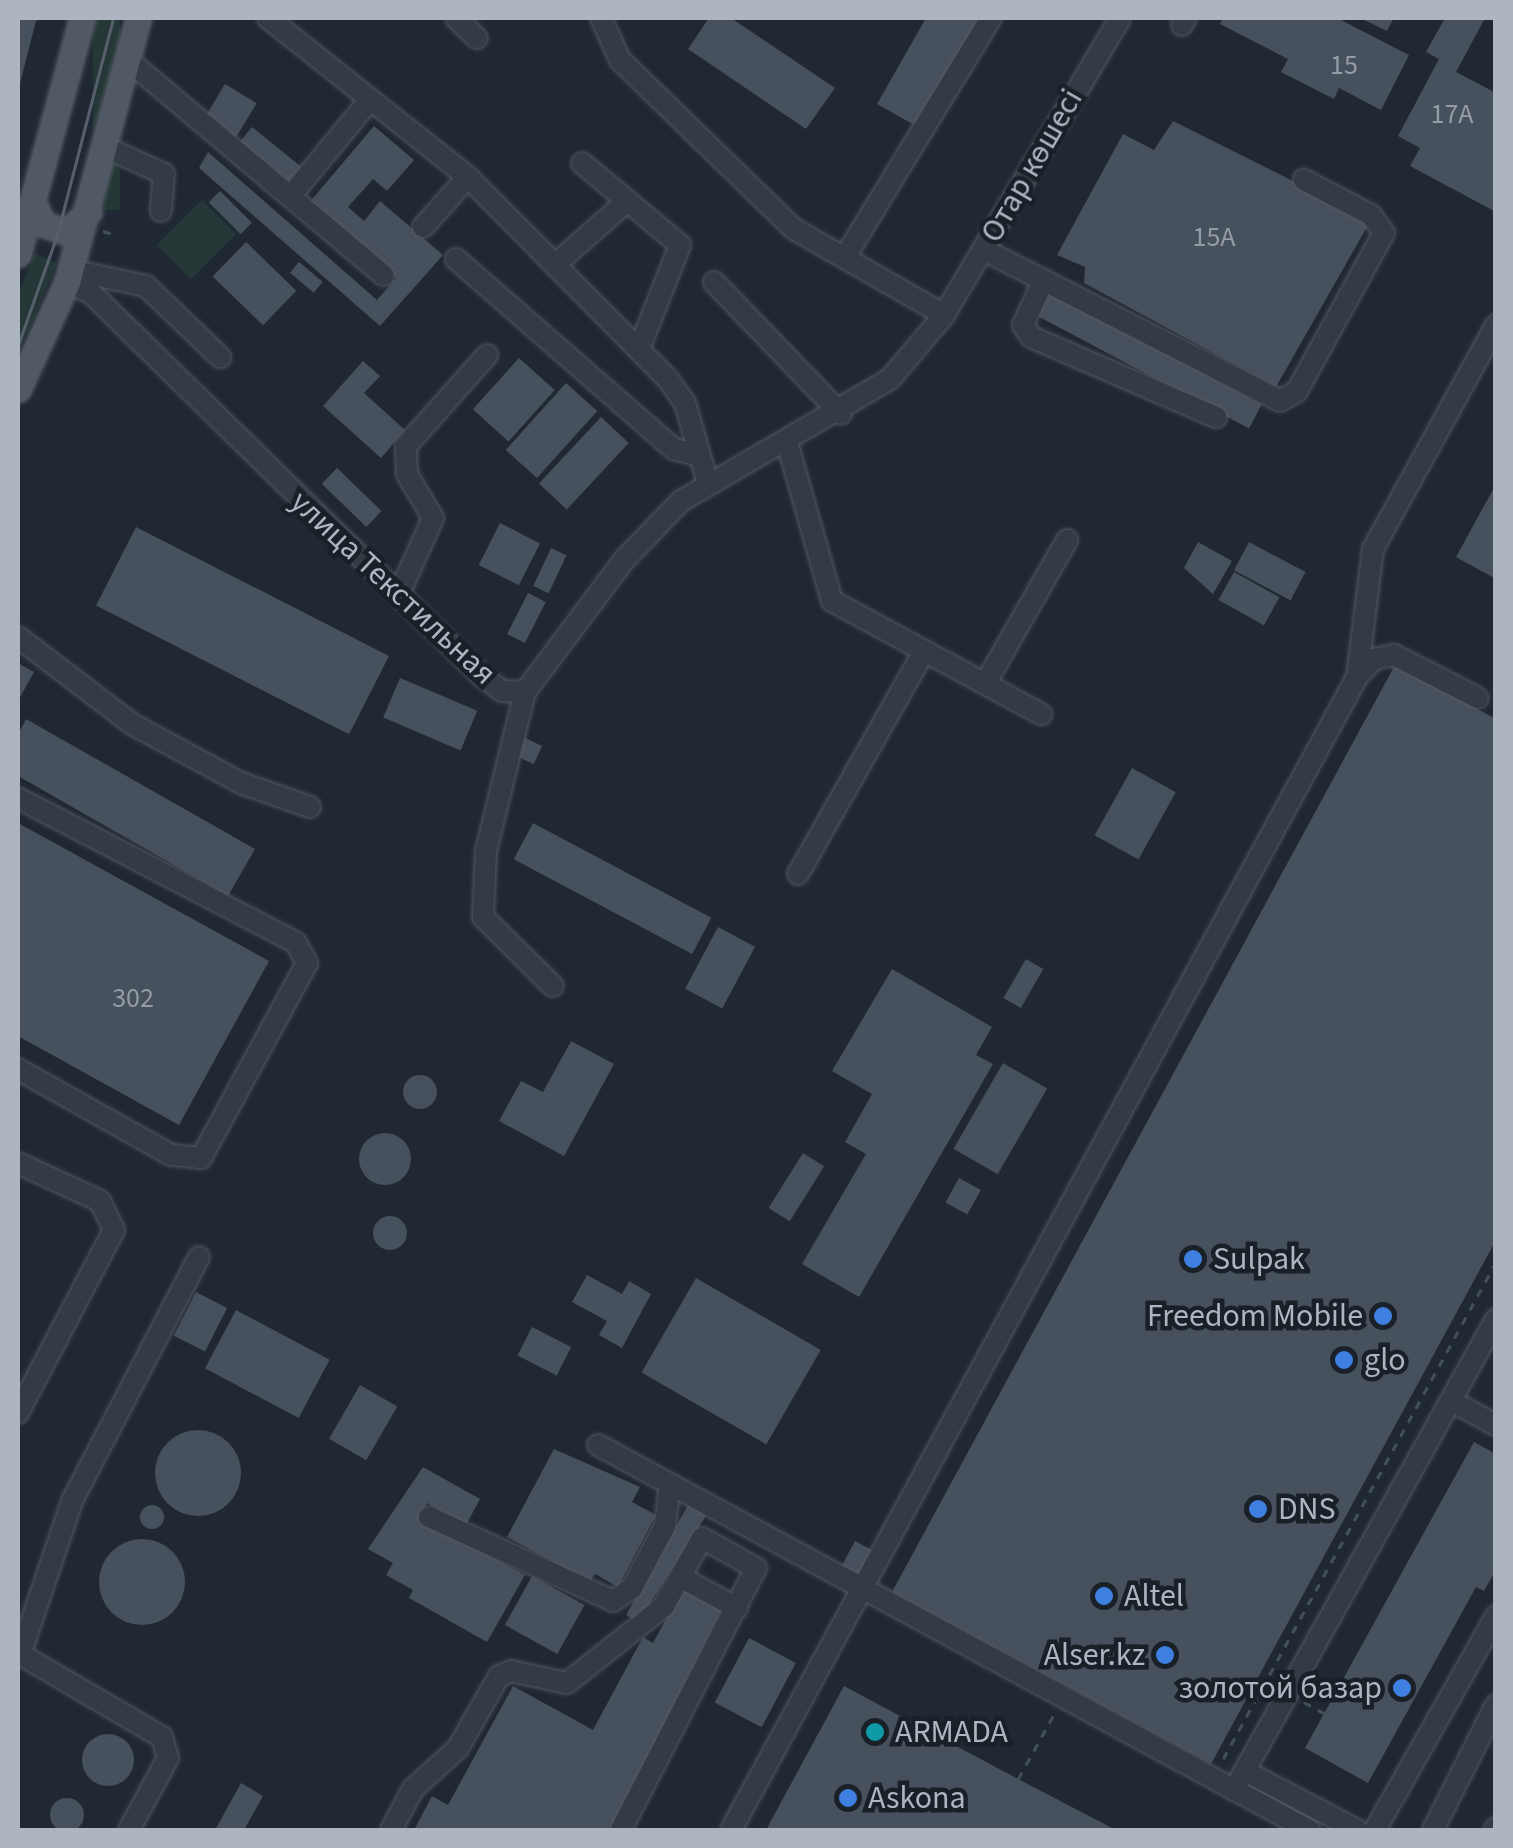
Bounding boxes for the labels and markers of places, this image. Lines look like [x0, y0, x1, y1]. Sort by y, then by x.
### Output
place label: Sulpak [1213, 1240, 1305, 1278]
marker: Sulpak [1182, 1248, 1204, 1270]
place label: Freedom Mobile [1147, 1297, 1363, 1335]
marker: Freedom Mobile [1372, 1305, 1394, 1327]
place label: glo [1364, 1341, 1406, 1379]
marker: glo [1333, 1349, 1355, 1371]
place label: DNS [1278, 1490, 1335, 1528]
marker: DNS [1247, 1498, 1269, 1520]
place label: Altel [1124, 1577, 1184, 1615]
marker: Altel [1093, 1585, 1115, 1607]
place label: Alser.kz [1044, 1636, 1145, 1674]
marker: Alser.kz [1154, 1644, 1176, 1666]
place label: золотой базар [1178, 1669, 1382, 1707]
marker: золотой базар [1391, 1677, 1413, 1699]
place label: ARMADA [895, 1713, 1008, 1751]
marker: ARMADA [864, 1721, 886, 1743]
place label: Askona [868, 1779, 966, 1817]
marker: Askona [837, 1787, 859, 1809]

